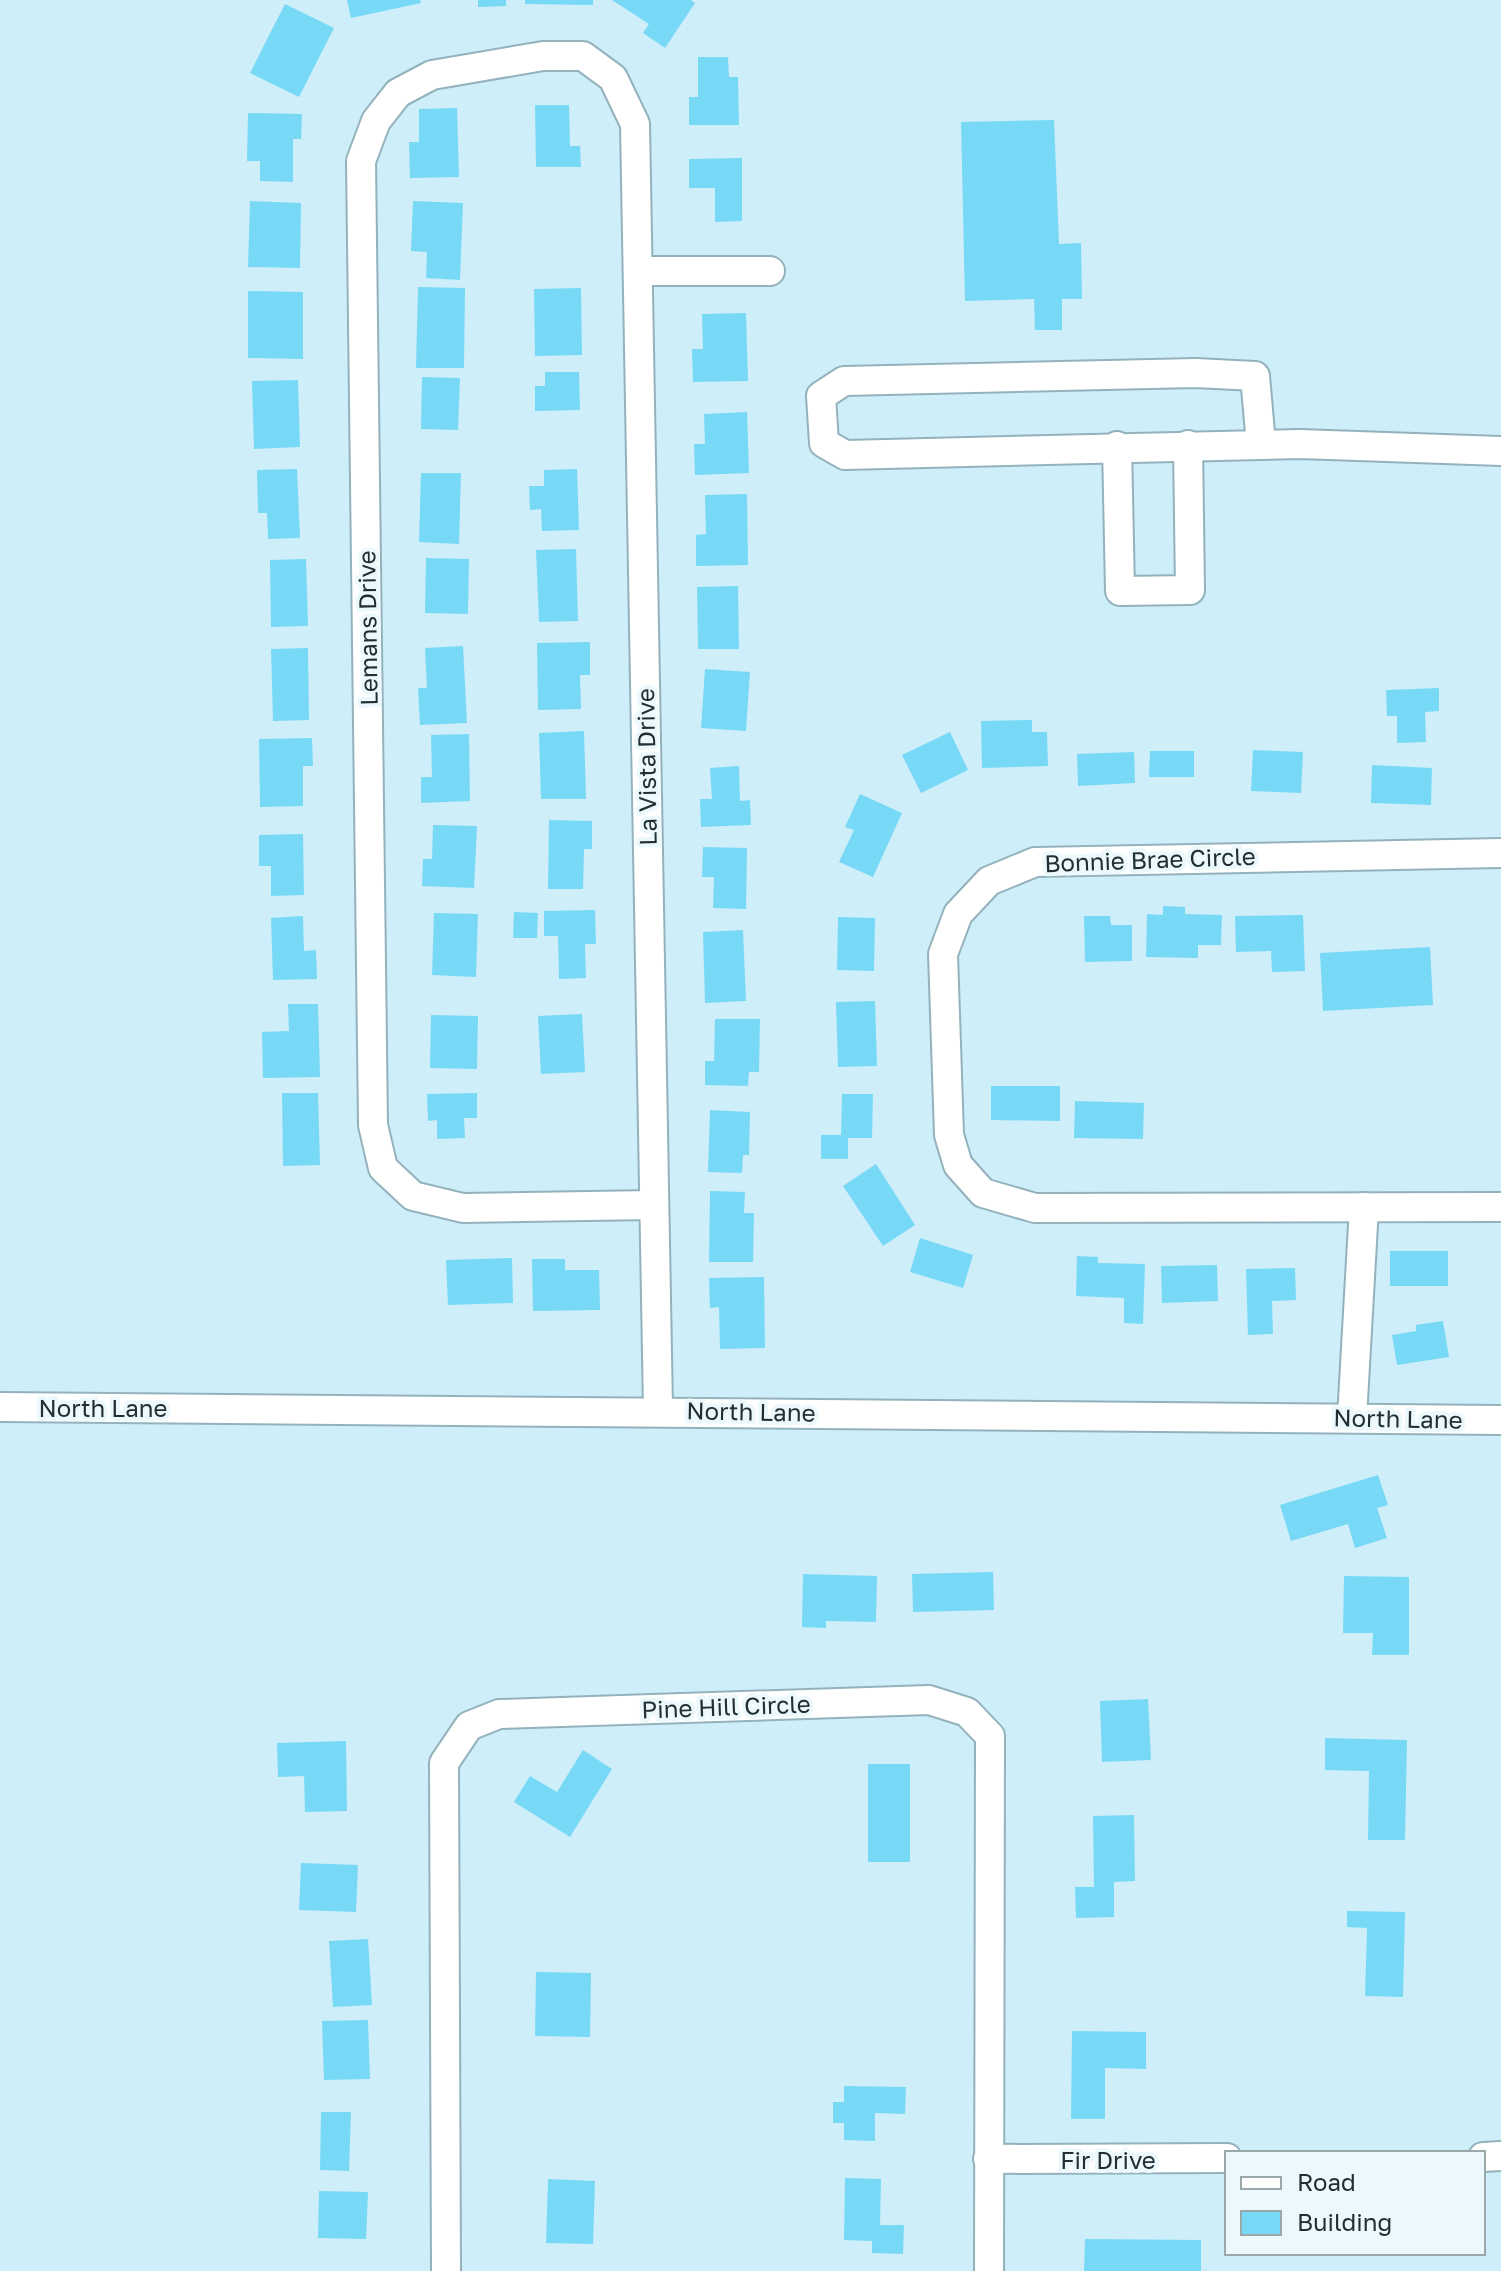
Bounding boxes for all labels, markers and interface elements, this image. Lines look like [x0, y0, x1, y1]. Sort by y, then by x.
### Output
street label: Lemans Drive [351, 550, 383, 706]
street label: La Vista Drive [630, 688, 662, 846]
street label: Bonnie Brae Circle [1044, 841, 1256, 877]
street label: North Lane [39, 1393, 168, 1422]
street label: North Lane [686, 1395, 816, 1427]
street label: North Lane [1333, 1402, 1463, 1434]
street label: Pine Hill Circle [641, 1689, 811, 1723]
street label: Fir Drive [1060, 2145, 1156, 2174]
legend [1225, 2151, 1485, 2255]
text: Road [1297, 2167, 1356, 2196]
text: Building [1297, 2207, 1392, 2236]

